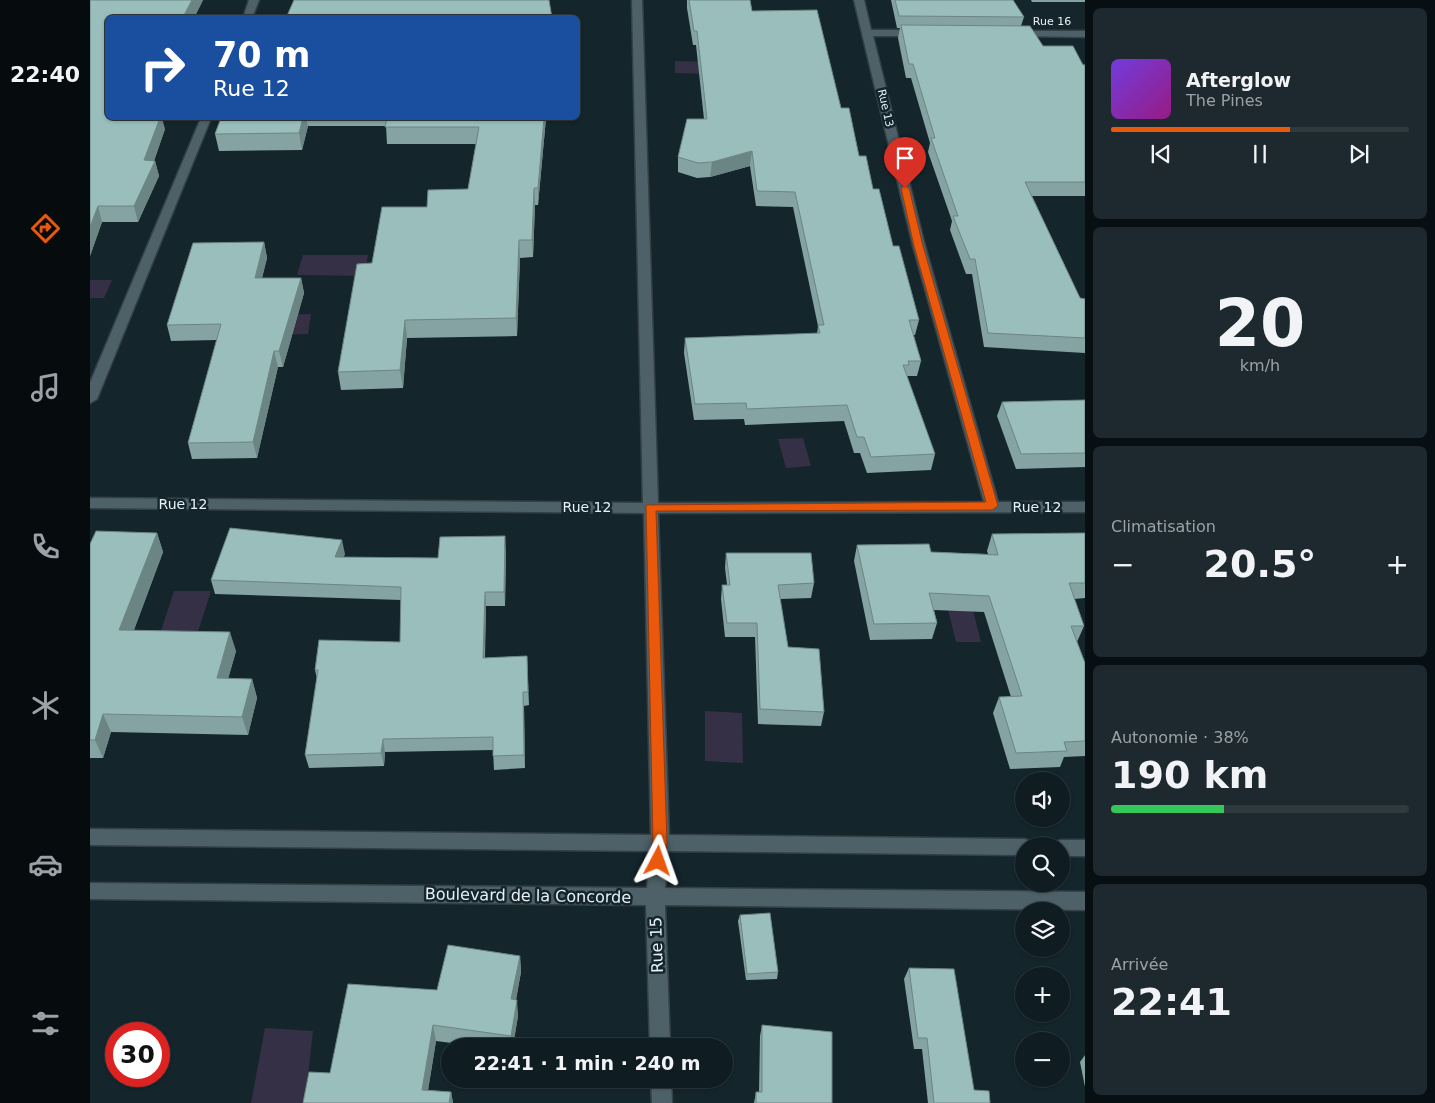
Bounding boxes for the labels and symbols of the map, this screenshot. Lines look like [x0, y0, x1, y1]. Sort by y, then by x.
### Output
street label: Rue 16 [1033, 15, 1071, 28]
street label: Rue 13 [875, 88, 896, 128]
pin [884, 137, 926, 188]
street label: Rue 12 [159, 496, 207, 512]
street label: Rue 12 [563, 499, 611, 515]
street label: Rue 12 [1013, 499, 1061, 515]
position arrow [631, 834, 683, 886]
street label: Boulevard de la Concorde [425, 884, 631, 907]
street label: Rue 15 [646, 917, 667, 973]
speed limit sign: 30 [105, 1022, 170, 1087]

